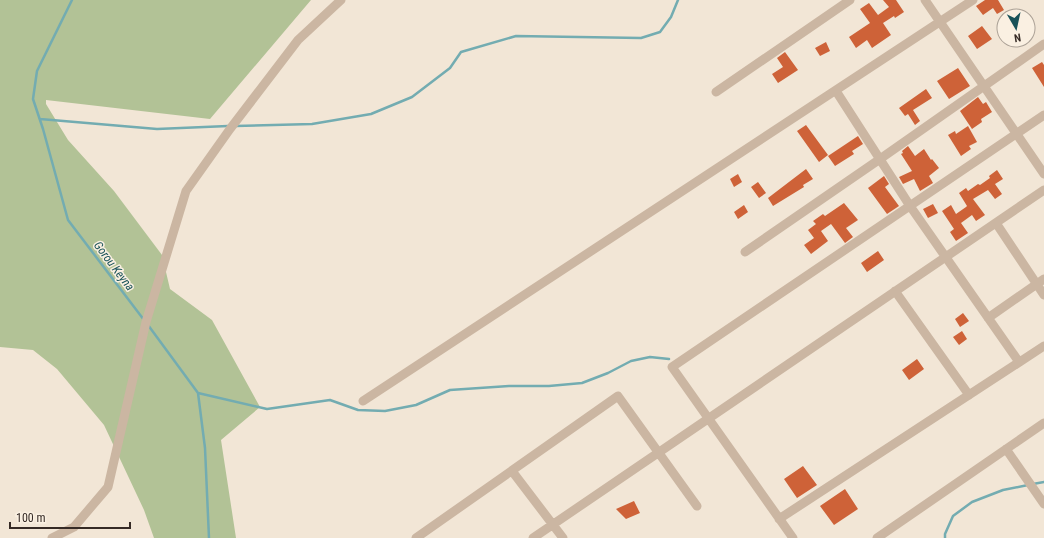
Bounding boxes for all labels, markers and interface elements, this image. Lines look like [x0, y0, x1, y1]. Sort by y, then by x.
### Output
north arrow [996, 8, 1036, 48]
text: N [1013, 30, 1022, 44]
water label: Gorou Keyna [91, 239, 137, 293]
scale bar [10, 504, 130, 530]
text: 100 m [16, 511, 46, 525]

